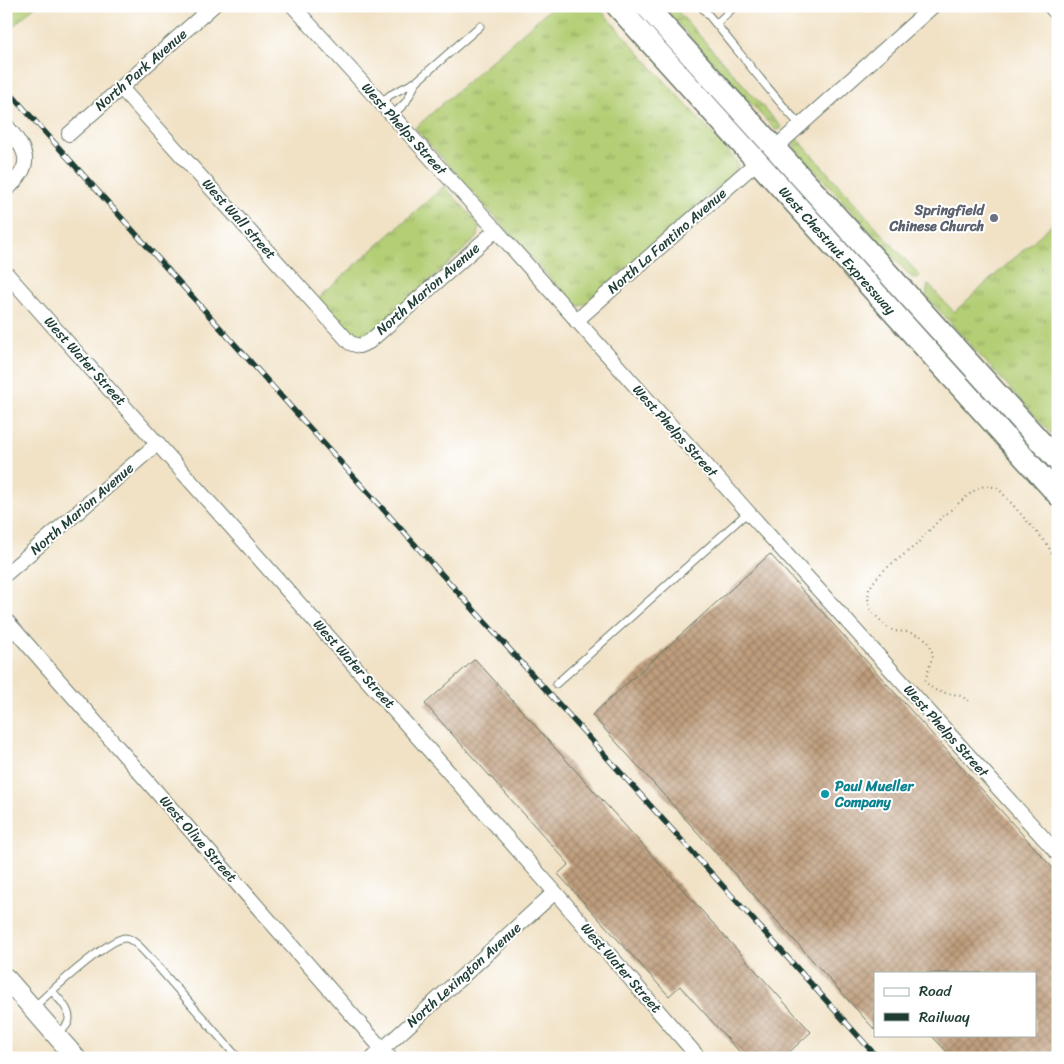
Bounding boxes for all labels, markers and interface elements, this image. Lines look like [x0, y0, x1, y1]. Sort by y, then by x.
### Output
street label: North Park Avenue [89, 22, 193, 118]
street label: West Phelps Street [355, 77, 454, 182]
street label: West Wall street [196, 173, 282, 265]
street label: West Chestnut Expressway [772, 180, 903, 321]
street label: North La Fantino Avenue [601, 182, 733, 300]
place label: Springfield Chinese Church [889, 198, 986, 239]
marker: Springfield Chinese Church [988, 212, 1000, 224]
street label: North Marion Avenue [370, 236, 486, 342]
street label: West Water Street [38, 310, 132, 412]
street label: West Phelps Street [626, 379, 725, 484]
street label: North Marion Avenue [24, 456, 140, 562]
street label: West Water Street [307, 613, 401, 715]
street label: West Phelps Street [897, 679, 996, 784]
place label: Paul Mueller Company [834, 774, 915, 815]
marker: Paul Mueller Company [819, 788, 831, 800]
street label: West Olive Street [153, 790, 243, 888]
street label: North Lexington Avenue [400, 916, 528, 1034]
street label: West Water Street [574, 917, 668, 1019]
legend [874, 972, 1036, 1036]
text: Road [919, 978, 952, 1004]
text: Railway [919, 1004, 970, 1030]

